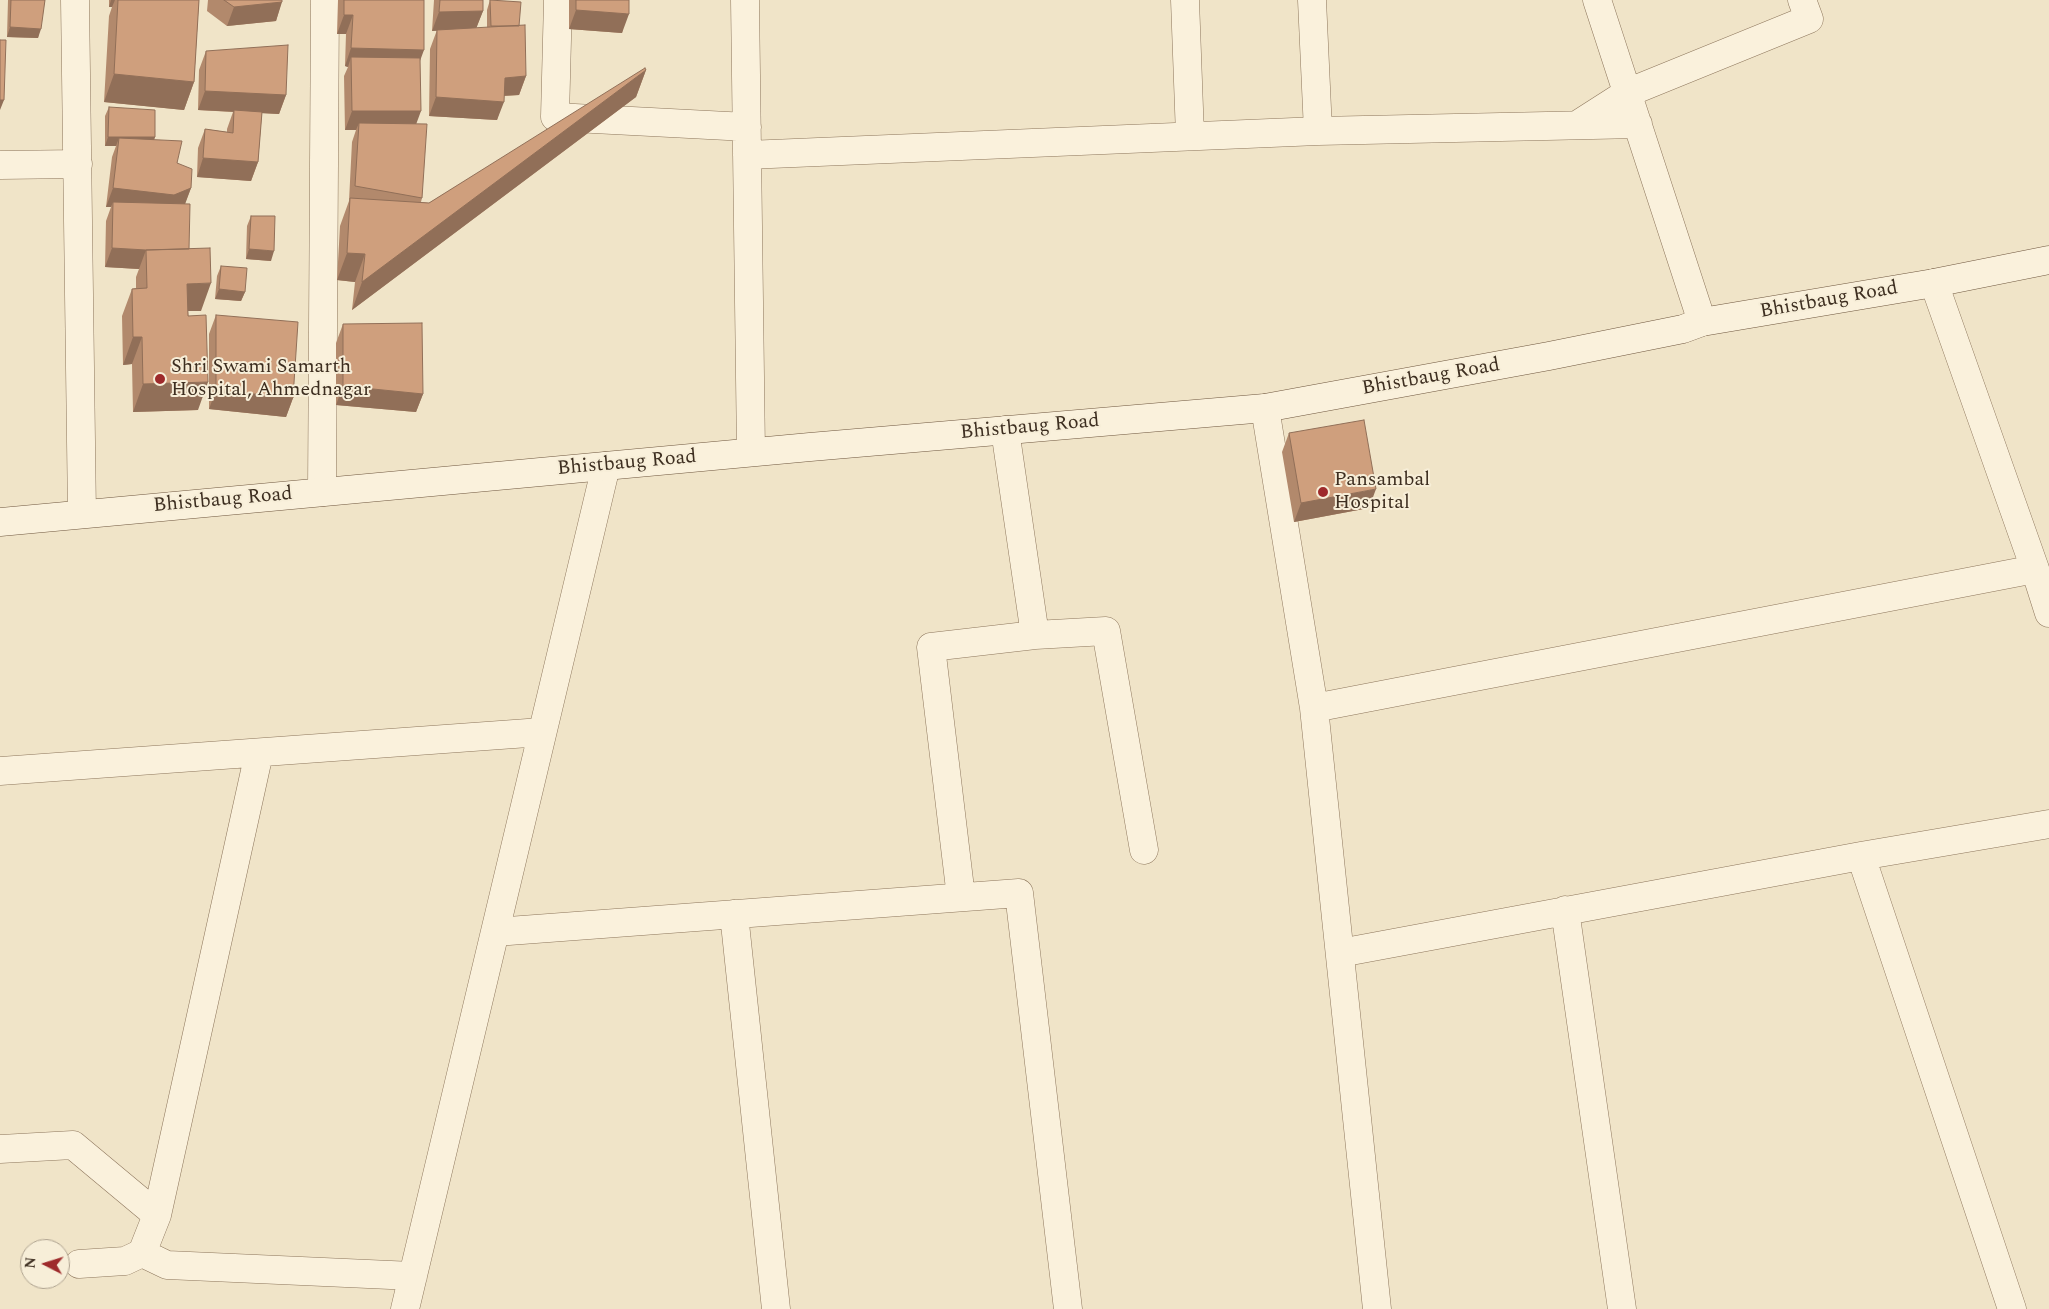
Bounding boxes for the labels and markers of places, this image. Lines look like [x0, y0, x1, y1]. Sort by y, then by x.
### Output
place label: Shri Swami Samarth Hospital, Ahmednagar [171, 356, 371, 403]
marker: Shri Swami Samarth Hospital, Ahmednagar [153, 372, 167, 386]
place label: Pansambal Hospital [1334, 469, 1430, 516]
marker: Pansambal Hospital [1316, 485, 1330, 499]

